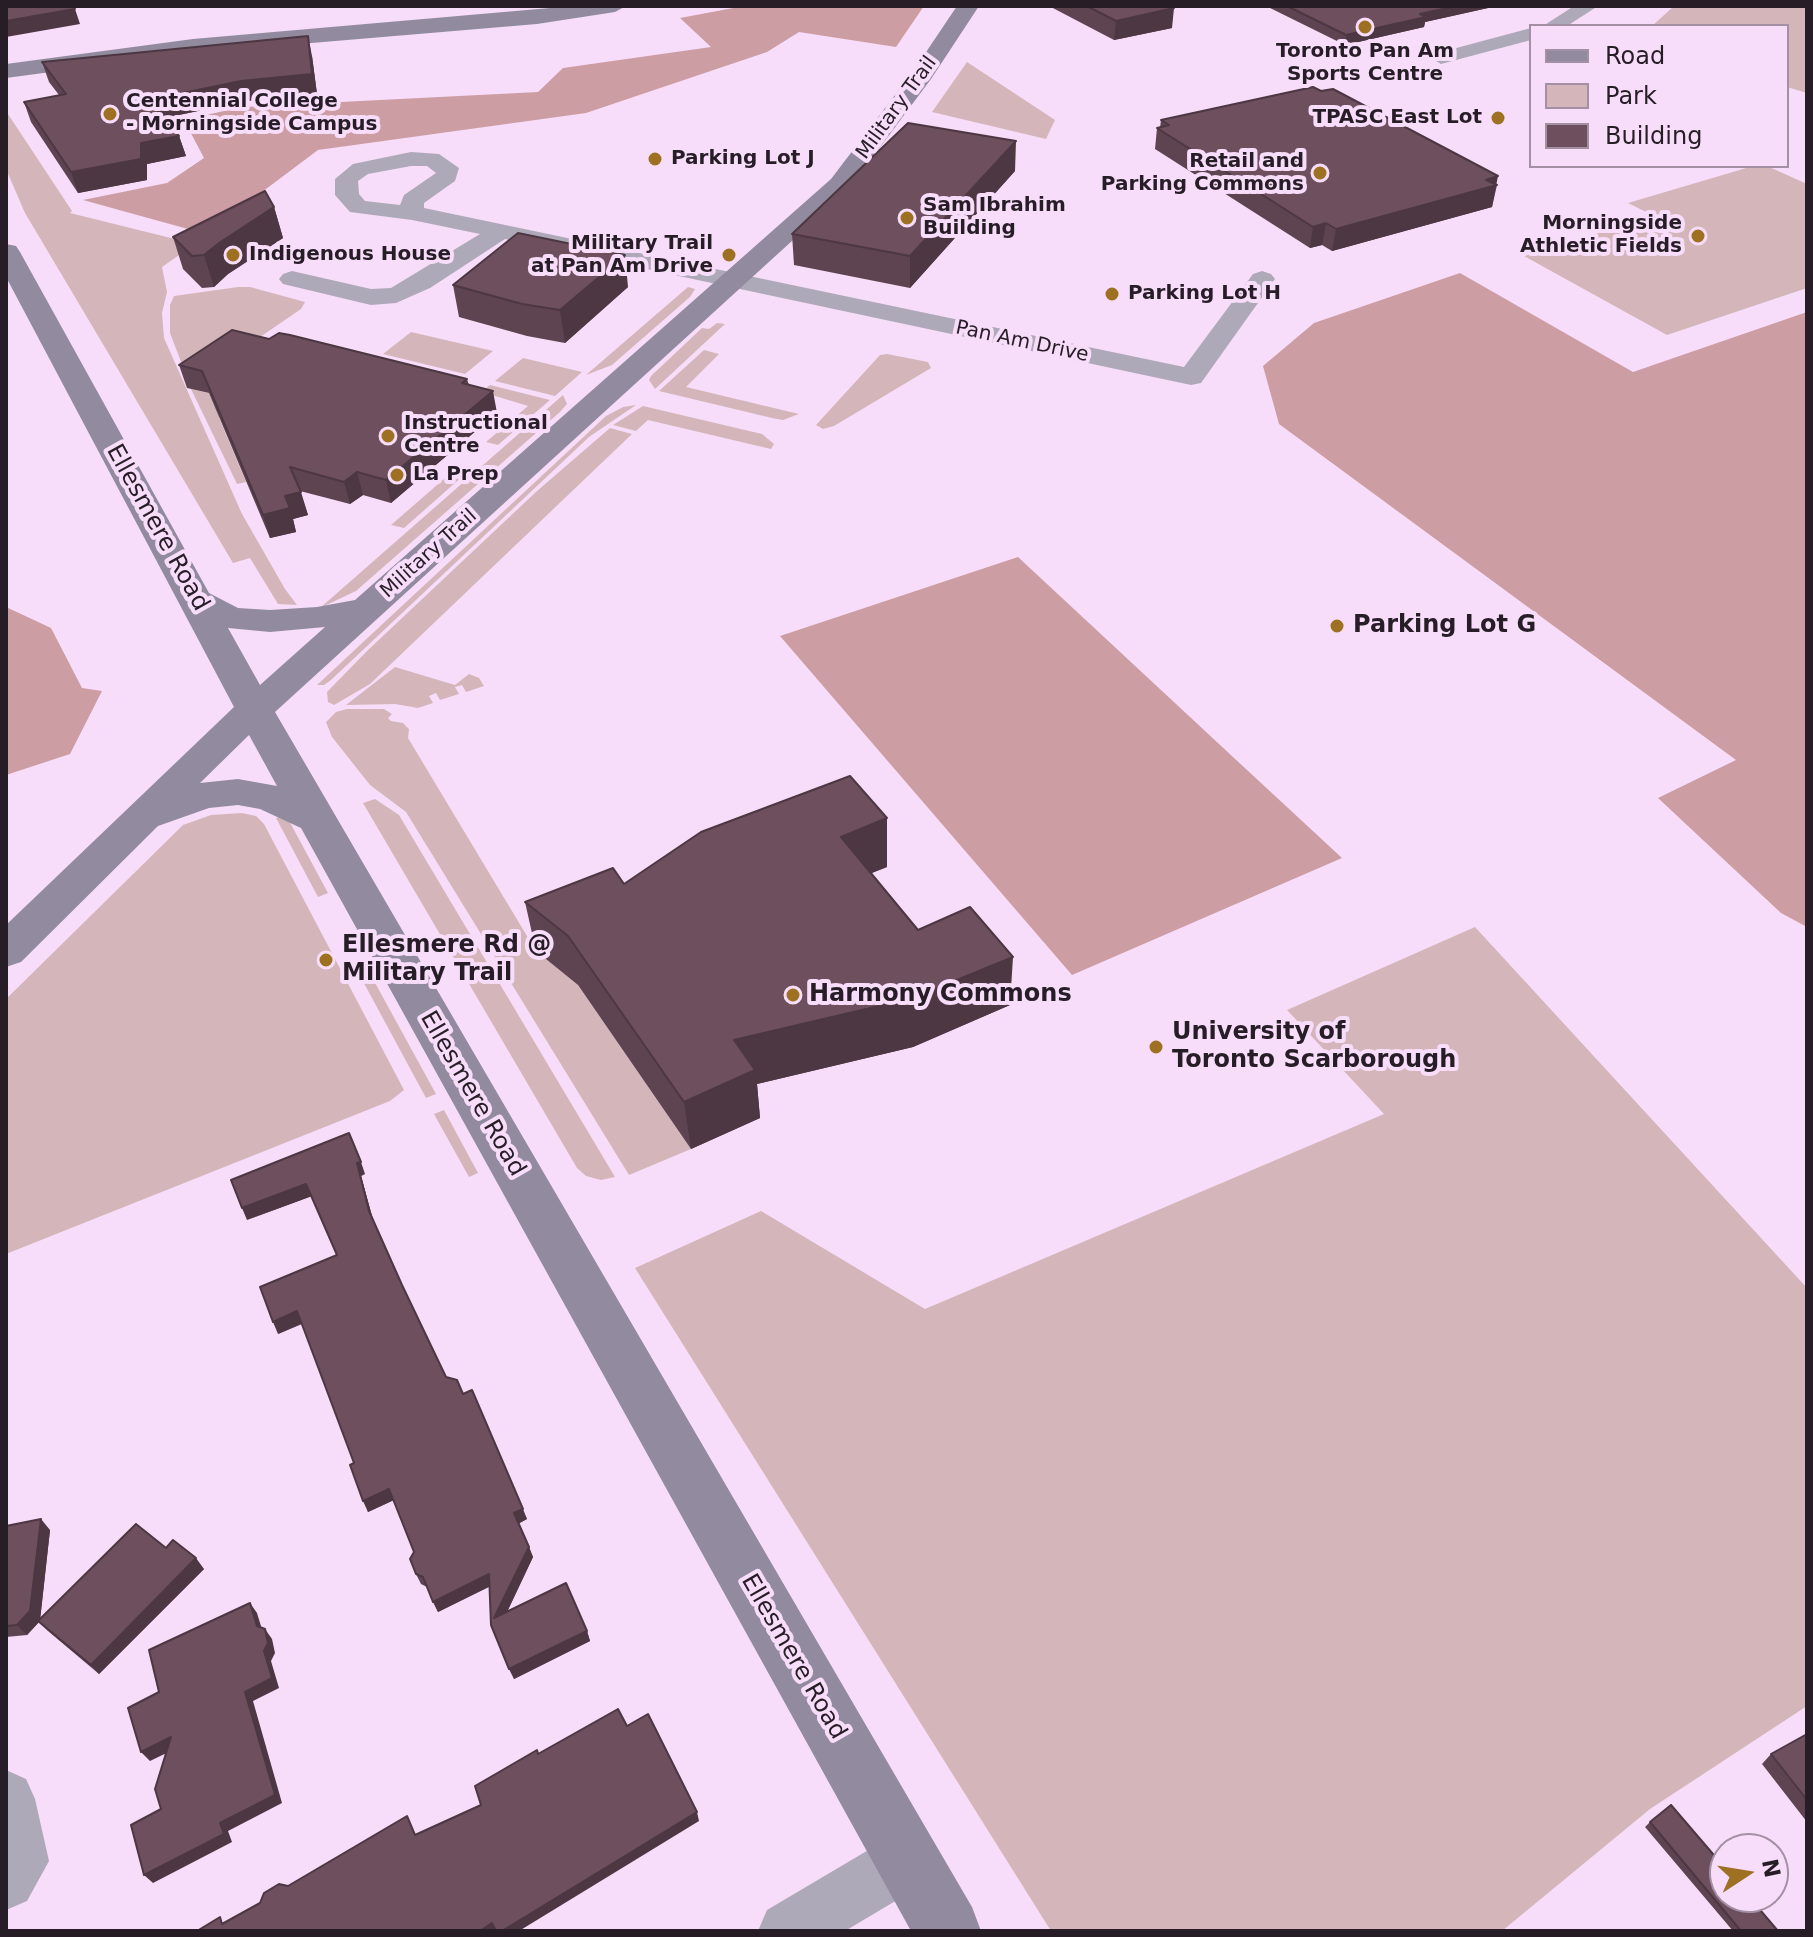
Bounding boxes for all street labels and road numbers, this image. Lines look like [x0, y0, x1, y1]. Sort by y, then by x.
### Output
street label: Military Trail [852, 52, 942, 164]
street label: Pan Am Drive [953, 316, 1091, 368]
street label: Ellesmere Road [99, 440, 215, 616]
street label: Military Trail [376, 504, 482, 604]
street label: Ellesmere Road [413, 1006, 531, 1182]
street label: Ellesmere Road [734, 1569, 852, 1745]

